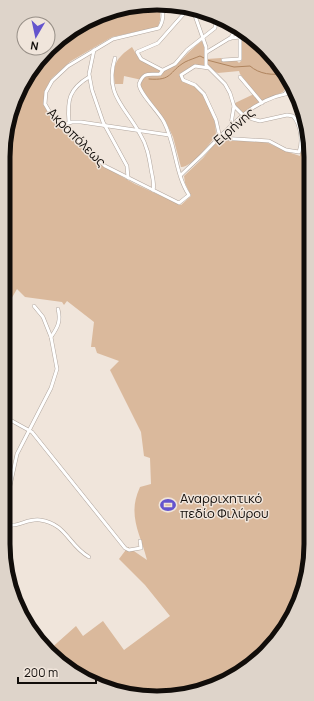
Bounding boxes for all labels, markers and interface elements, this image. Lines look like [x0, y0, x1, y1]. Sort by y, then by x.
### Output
north arrow [16, 16, 56, 56]
text: N [29, 38, 39, 54]
street label: Ειρήνης [210, 103, 258, 149]
street label: Ακροπόλεως [44, 104, 110, 170]
place label: Αναρριχητικό πεδίο Φιλύρου [180, 489, 269, 522]
sports icon: Αναρριχητικό πεδίο Φιλύρου [159, 496, 177, 514]
scale bar [18, 659, 96, 685]
text: 200 m [24, 664, 58, 681]

